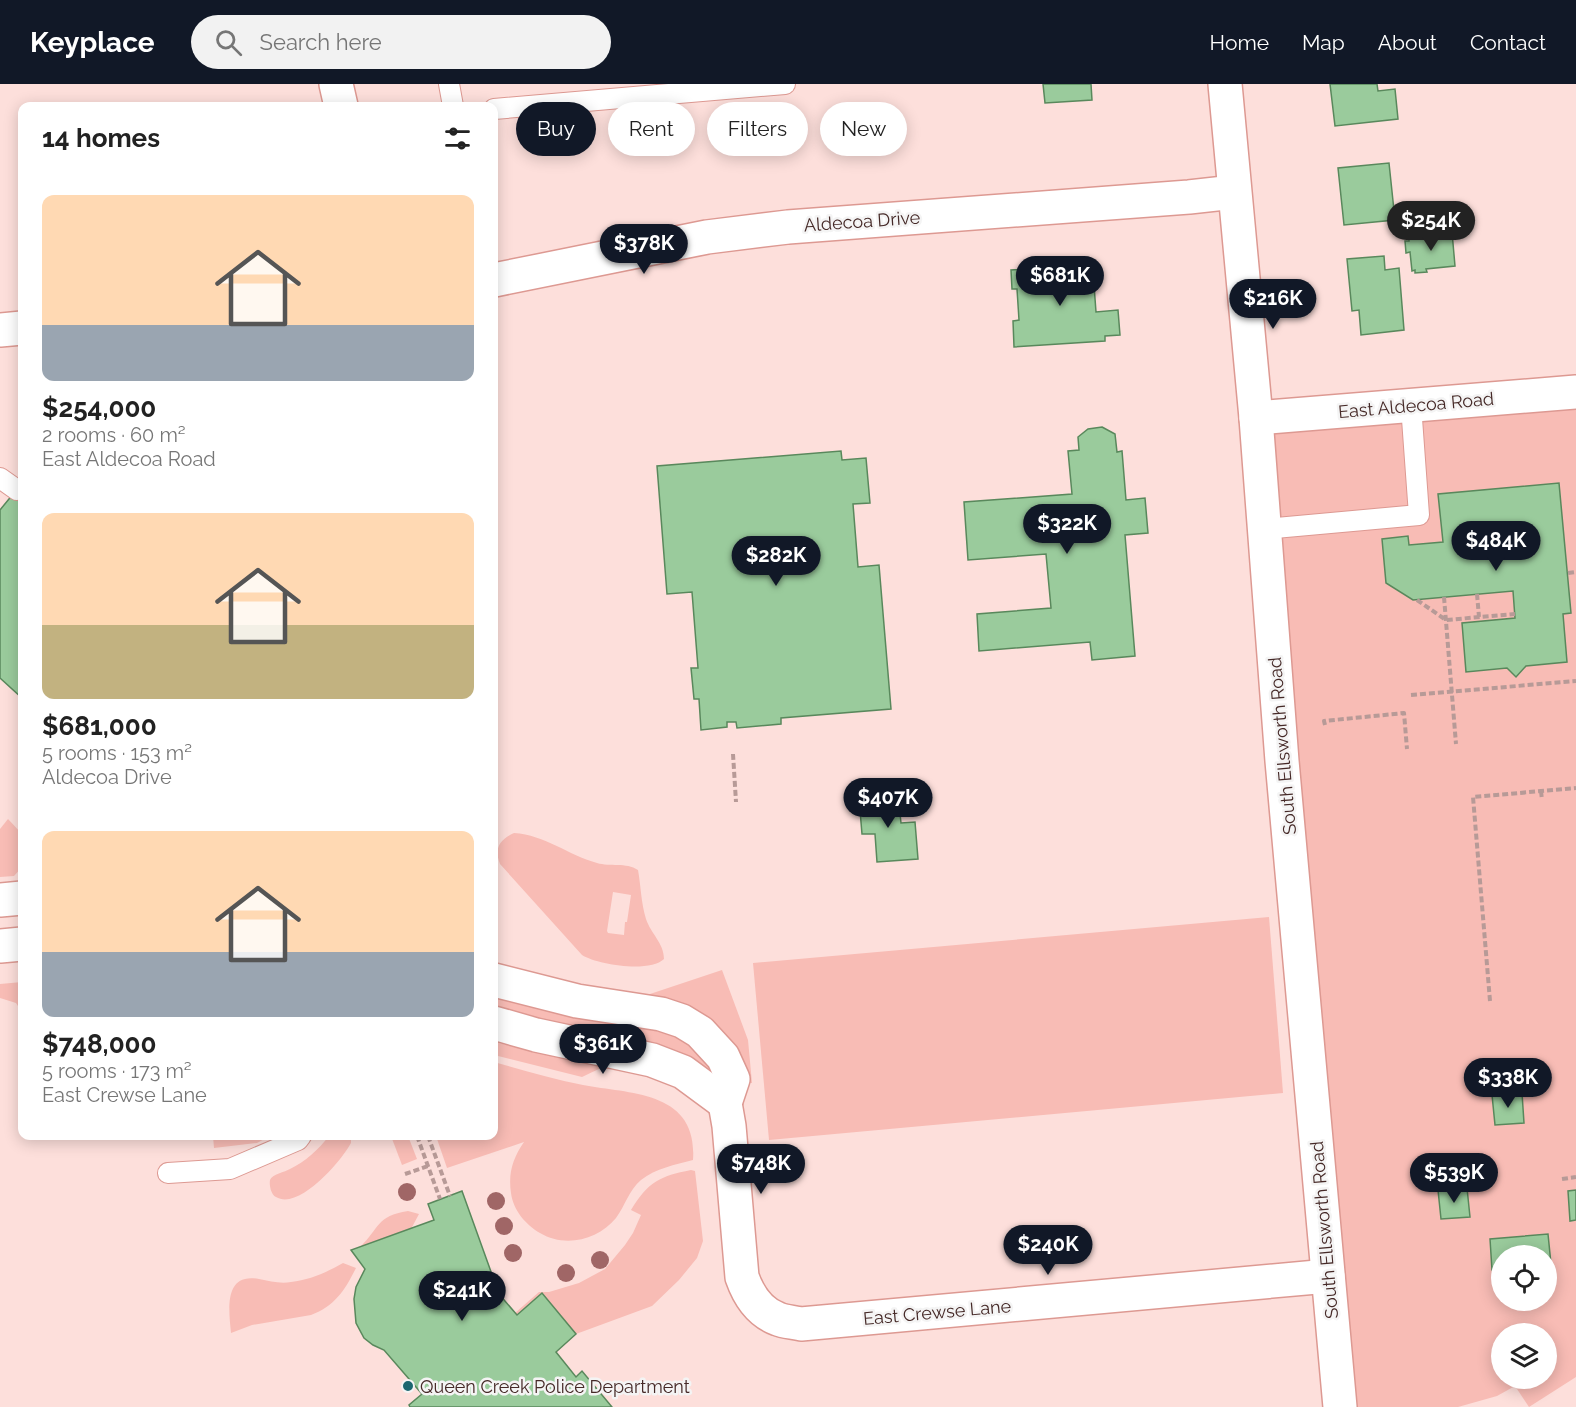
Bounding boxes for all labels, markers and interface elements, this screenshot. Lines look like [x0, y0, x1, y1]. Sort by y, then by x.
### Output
search box [191, 15, 611, 69]
text: Keyplace [30, 26, 155, 59]
icon: search [212, 26, 245, 59]
text: Search here [260, 29, 382, 55]
text: Home [1210, 30, 1269, 55]
text: Map [1302, 30, 1345, 55]
text: About [1378, 30, 1437, 55]
text: Contact [1470, 30, 1546, 55]
chip: Buy [516, 102, 596, 156]
chip: Rent [608, 102, 695, 156]
chip: Filters [707, 102, 808, 156]
chip: New [820, 102, 907, 156]
icon: filters [441, 122, 474, 155]
text: 14 homes [42, 123, 160, 153]
pin: $254K [1389, 201, 1473, 252]
street label: Aldecoa Drive [803, 206, 921, 236]
text: $254K [1401, 208, 1461, 232]
pin: $378K [602, 224, 686, 275]
text: $378K [614, 231, 674, 255]
icon: home [204, 234, 312, 342]
pin: $681K [1018, 256, 1102, 307]
text: $681K [1030, 263, 1090, 287]
pin: $216K [1231, 279, 1315, 330]
text: $216K [1243, 286, 1303, 310]
street label: East Aldecoa Road [1337, 388, 1495, 422]
text: $254,000 [42, 393, 156, 423]
text: 2 rooms · 60 m² [42, 423, 186, 447]
text: East Aldecoa Road [42, 447, 216, 471]
pin: $322K [1025, 504, 1109, 555]
text: $322K [1037, 511, 1097, 535]
pin: $484K [1454, 521, 1538, 572]
text: $484K [1466, 528, 1526, 552]
pin: $282K [734, 536, 818, 587]
text: $282K [746, 543, 806, 567]
icon: home [204, 552, 312, 660]
street label: South Ellsworth Road [1264, 656, 1300, 836]
text: $681,000 [42, 711, 157, 741]
text: 5 rooms · 153 m² [42, 741, 192, 765]
text: Aldecoa Drive [42, 765, 172, 789]
pin: $407K [846, 778, 930, 829]
text: $407K [858, 785, 918, 809]
icon: home [204, 870, 312, 978]
pin: $361K [561, 1024, 645, 1075]
text: $748,000 [42, 1029, 157, 1059]
text: $361K [573, 1031, 633, 1055]
pin: $338K [1466, 1058, 1550, 1109]
text: 5 rooms · 173 m² [42, 1059, 192, 1083]
text: $338K [1478, 1065, 1538, 1089]
text: East Crewse Lane [42, 1083, 207, 1107]
street label: South Ellsworth Road [1306, 1140, 1342, 1320]
pin: $748K [719, 1144, 803, 1195]
text: $748K [731, 1151, 791, 1175]
pin: $539K [1412, 1153, 1496, 1204]
text: $539K [1424, 1160, 1484, 1184]
pin: $240K [1006, 1225, 1090, 1276]
text: $240K [1017, 1232, 1079, 1256]
map controls [1491, 1245, 1557, 1389]
button: locate [1491, 1245, 1557, 1311]
pin: $241K [420, 1271, 504, 1322]
text: $241K [433, 1278, 491, 1302]
street label: East Crewse Lane [862, 1295, 1012, 1329]
button: layers [1491, 1323, 1557, 1389]
place label: Queen Creek Police Department [420, 1376, 690, 1397]
marker: Queen Creek Police Department [401, 1379, 415, 1393]

